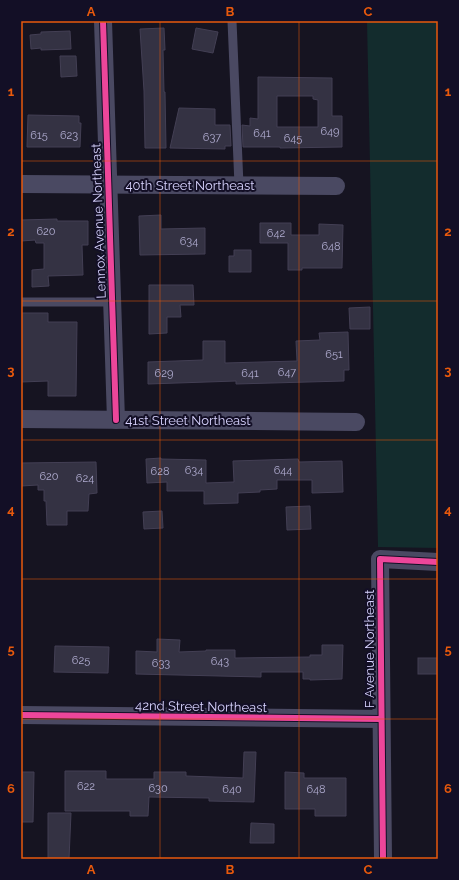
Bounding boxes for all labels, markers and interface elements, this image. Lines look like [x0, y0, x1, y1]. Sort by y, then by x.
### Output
text: A [87, 4, 96, 19]
text: B [226, 4, 235, 19]
text: C [364, 4, 373, 19]
text: 1 [8, 84, 15, 99]
text: 1 [445, 84, 452, 99]
house number: 649 [320, 125, 340, 138]
house number: 641 [253, 127, 271, 140]
house number: 615 [30, 129, 48, 142]
house number: 623 [60, 129, 78, 142]
house number: 637 [203, 131, 221, 144]
house number: 645 [284, 132, 302, 145]
street label: Lennox Avenue Northeast [88, 142, 109, 299]
street label: 40th Street Northeast [125, 178, 255, 193]
text: 2 [7, 224, 15, 239]
text: 2 [444, 224, 452, 239]
house number: 620 [36, 225, 56, 238]
house number: 642 [267, 227, 285, 240]
house number: 634 [180, 235, 198, 248]
house number: 648 [321, 240, 341, 253]
house number: 651 [325, 348, 343, 361]
text: 3 [7, 363, 15, 378]
text: 3 [444, 363, 452, 378]
house number: 647 [278, 366, 296, 379]
house number: 629 [155, 367, 173, 380]
house number: 641 [241, 367, 259, 380]
street label: 41st Street Northeast [125, 413, 251, 428]
house number: 634 [185, 464, 203, 477]
house number: 644 [274, 464, 292, 477]
house number: 628 [151, 465, 169, 478]
house number: 620 [39, 470, 59, 483]
house number: 624 [76, 472, 94, 485]
text: 4 [7, 502, 15, 517]
text: 4 [444, 502, 452, 517]
street label: F Avenue Northeast [362, 589, 377, 708]
text: 5 [7, 642, 15, 657]
text: 5 [444, 642, 452, 657]
house number: 625 [72, 654, 90, 667]
house number: 643 [211, 655, 229, 668]
house number: 633 [152, 657, 170, 670]
street label: 42nd Street Northeast [135, 698, 268, 715]
house number: 622 [77, 780, 95, 793]
text: 6 [7, 781, 15, 796]
text: 6 [444, 781, 452, 796]
house number: 630 [148, 782, 168, 795]
house number: 640 [222, 783, 242, 796]
house number: 648 [306, 783, 326, 796]
text: A [87, 862, 96, 877]
text: B [226, 862, 235, 877]
text: C [364, 862, 373, 877]

